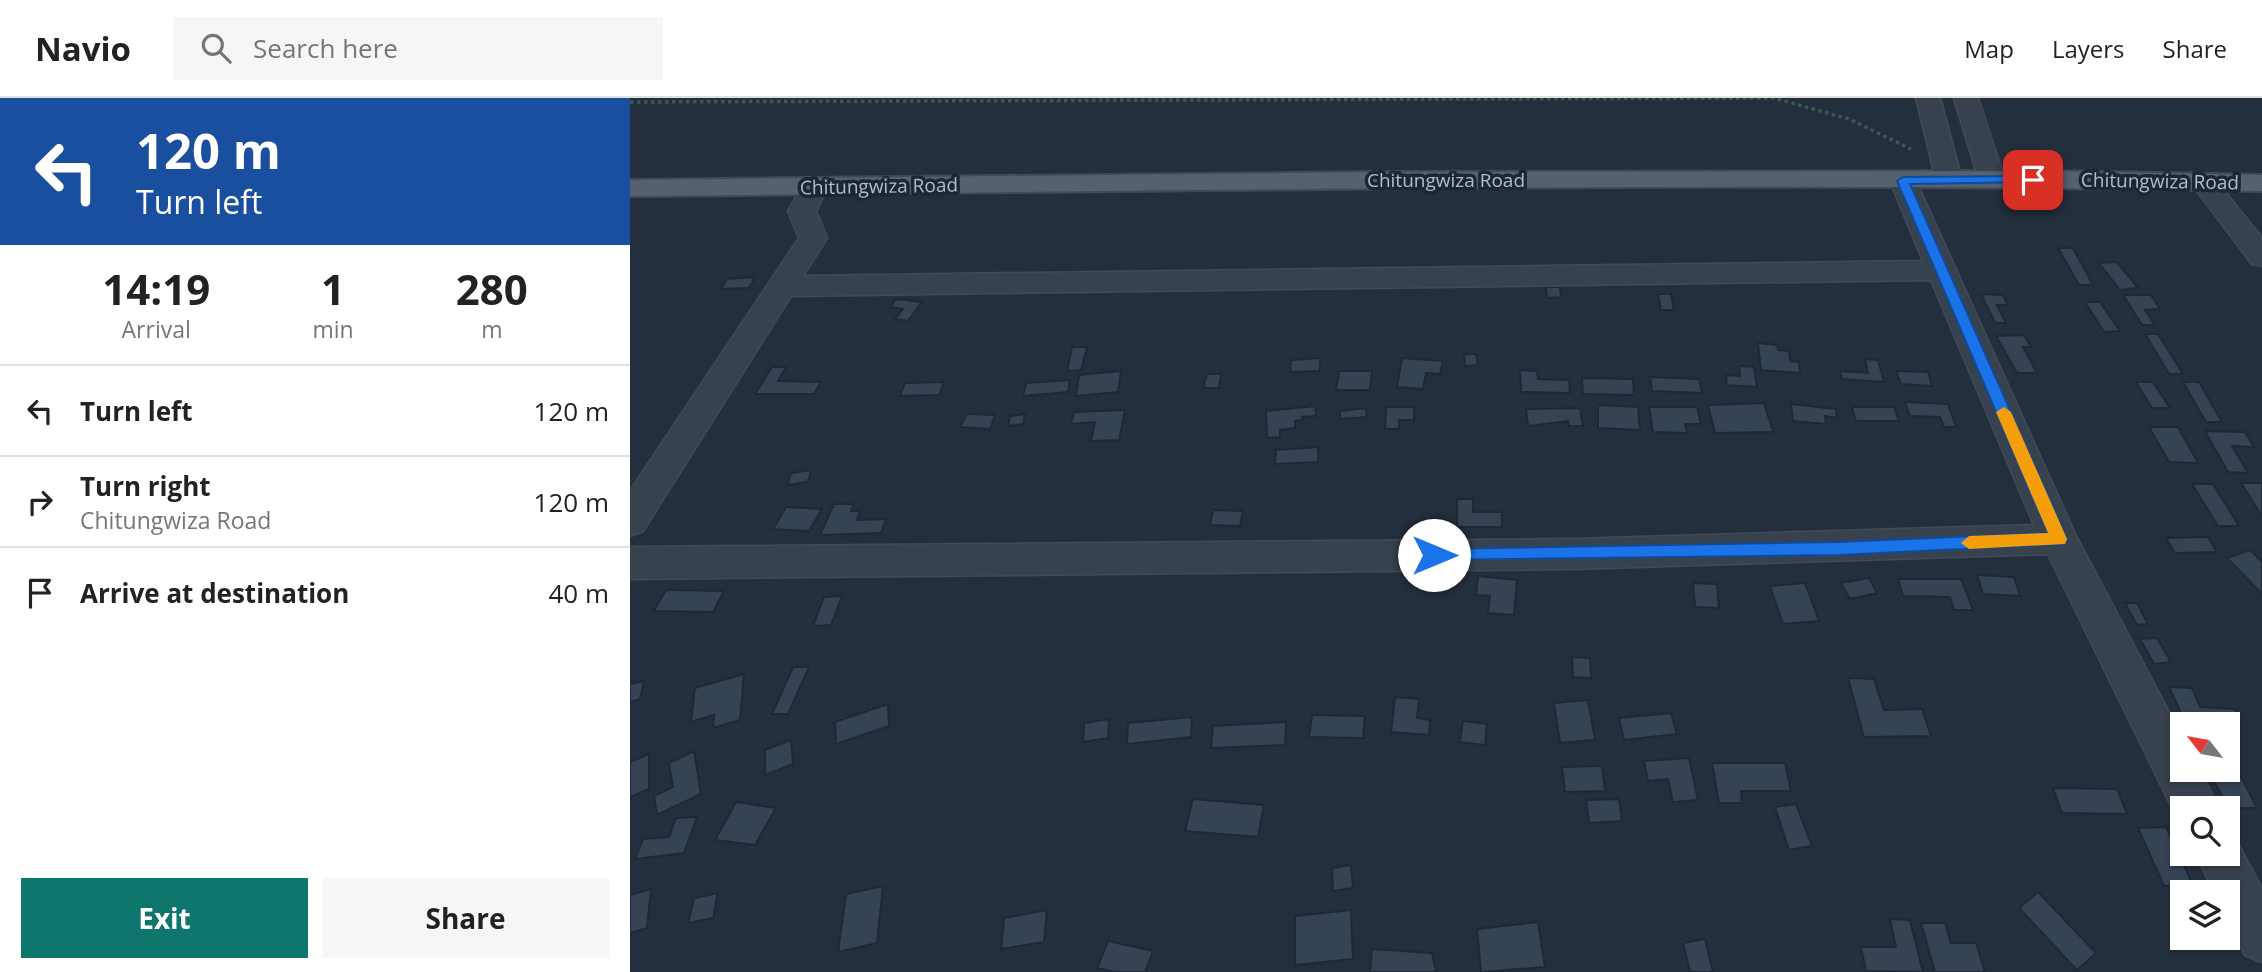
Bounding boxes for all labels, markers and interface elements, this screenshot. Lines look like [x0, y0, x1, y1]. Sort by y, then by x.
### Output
search box [173, 17, 663, 80]
text: Navio [35, 26, 131, 71]
icon: search [197, 29, 235, 67]
text: Search here [253, 30, 398, 66]
text: Map [1964, 32, 2014, 65]
text: Layers [2052, 32, 2125, 65]
text: Share [2163, 32, 2227, 65]
text: 120 m [136, 117, 281, 183]
icon: left [21, 126, 112, 217]
pin [2003, 150, 2063, 210]
icon: arrive [2014, 161, 2052, 199]
street label: Chitungwiza Road [1367, 167, 1525, 193]
street label: Chitungwiza Road [2081, 167, 2239, 195]
street label: Chitungwiza Road [800, 172, 958, 200]
text: Turn left [136, 180, 262, 223]
text: 14:19 [102, 260, 210, 317]
text: 1 [321, 260, 345, 317]
text: 280 [456, 260, 528, 317]
text: Arrival [122, 313, 191, 345]
text: min [312, 313, 354, 345]
text: m [481, 313, 502, 345]
icon: left [21, 392, 59, 430]
text: Turn left [80, 393, 192, 429]
text: 120 m [534, 393, 609, 429]
text: Turn right [80, 468, 211, 504]
icon: right [21, 483, 59, 521]
text: 120 m [534, 484, 609, 520]
text: Chitungwiza Road [80, 504, 271, 536]
position arrow [1397, 518, 1471, 592]
icon: arrive [21, 574, 59, 612]
text: Arrive at destination [80, 575, 349, 611]
text: 40 m [548, 575, 609, 611]
north arrow [2170, 712, 2240, 782]
map controls [2170, 712, 2240, 950]
button: search [2170, 796, 2240, 866]
button: Exit [21, 878, 308, 958]
button: Share [322, 878, 609, 958]
button: layers [2170, 880, 2240, 950]

